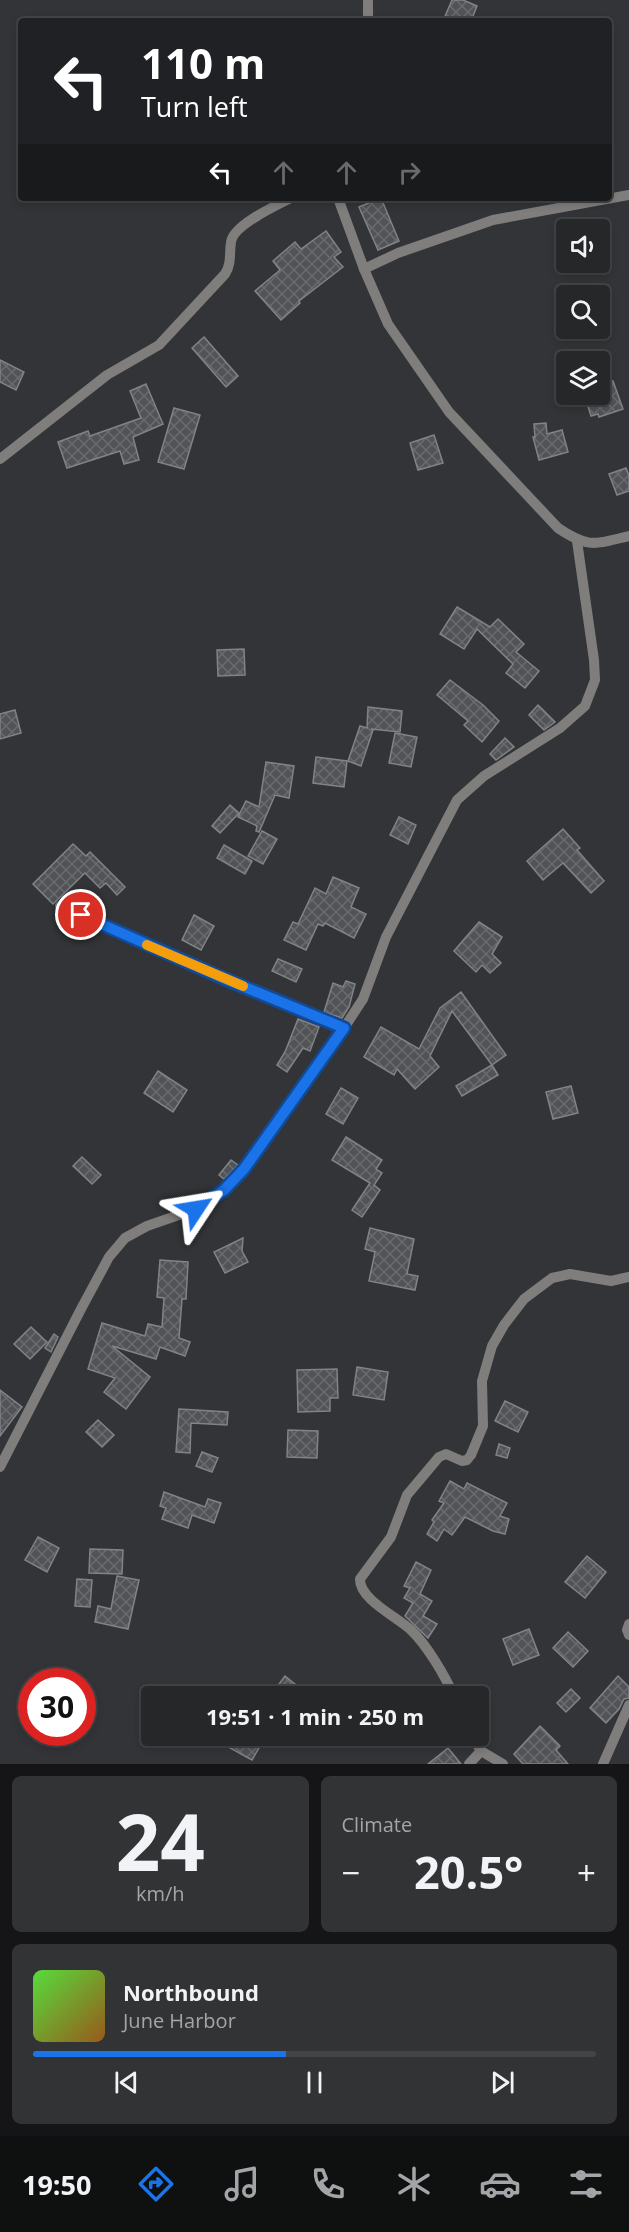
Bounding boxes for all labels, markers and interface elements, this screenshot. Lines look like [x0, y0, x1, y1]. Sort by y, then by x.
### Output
text: 110 m [141, 34, 265, 91]
icon: left [42, 42, 120, 120]
text: Turn left [141, 88, 248, 125]
icon: left [204, 156, 237, 189]
icon: ahead [267, 156, 300, 189]
icon: ahead [330, 156, 363, 189]
icon: right [393, 156, 426, 189]
map controls [556, 219, 610, 405]
button: sound [556, 219, 610, 273]
button: search [556, 285, 610, 339]
button: layers [556, 351, 610, 405]
pin [55, 889, 106, 940]
icon: arrive [64, 898, 97, 931]
position arrow [164, 1177, 228, 1241]
speed limit sign: 30 [18, 1668, 96, 1746]
text: 19:51 · 1 min · 250 m [206, 1701, 424, 1731]
text: 24 [116, 1788, 205, 1894]
text: Climate [342, 1811, 412, 1838]
text: 20.5° [414, 1841, 523, 1902]
text: − [342, 1850, 360, 1895]
text: + [577, 1850, 596, 1895]
text: km/h [136, 1880, 185, 1907]
text: Northbound [123, 1977, 259, 2007]
text: June Harbor [123, 2007, 236, 2034]
icon: previous [110, 2066, 143, 2099]
icon: pause [298, 2066, 331, 2099]
icon: next [486, 2066, 519, 2099]
icon: directions [135, 2163, 177, 2205]
icon: music [221, 2163, 263, 2205]
icon: phone [307, 2163, 349, 2205]
icon: climate [393, 2163, 435, 2205]
icon: car [479, 2163, 521, 2205]
icon: filters [565, 2163, 607, 2205]
text: 19:50 [22, 2166, 91, 2203]

